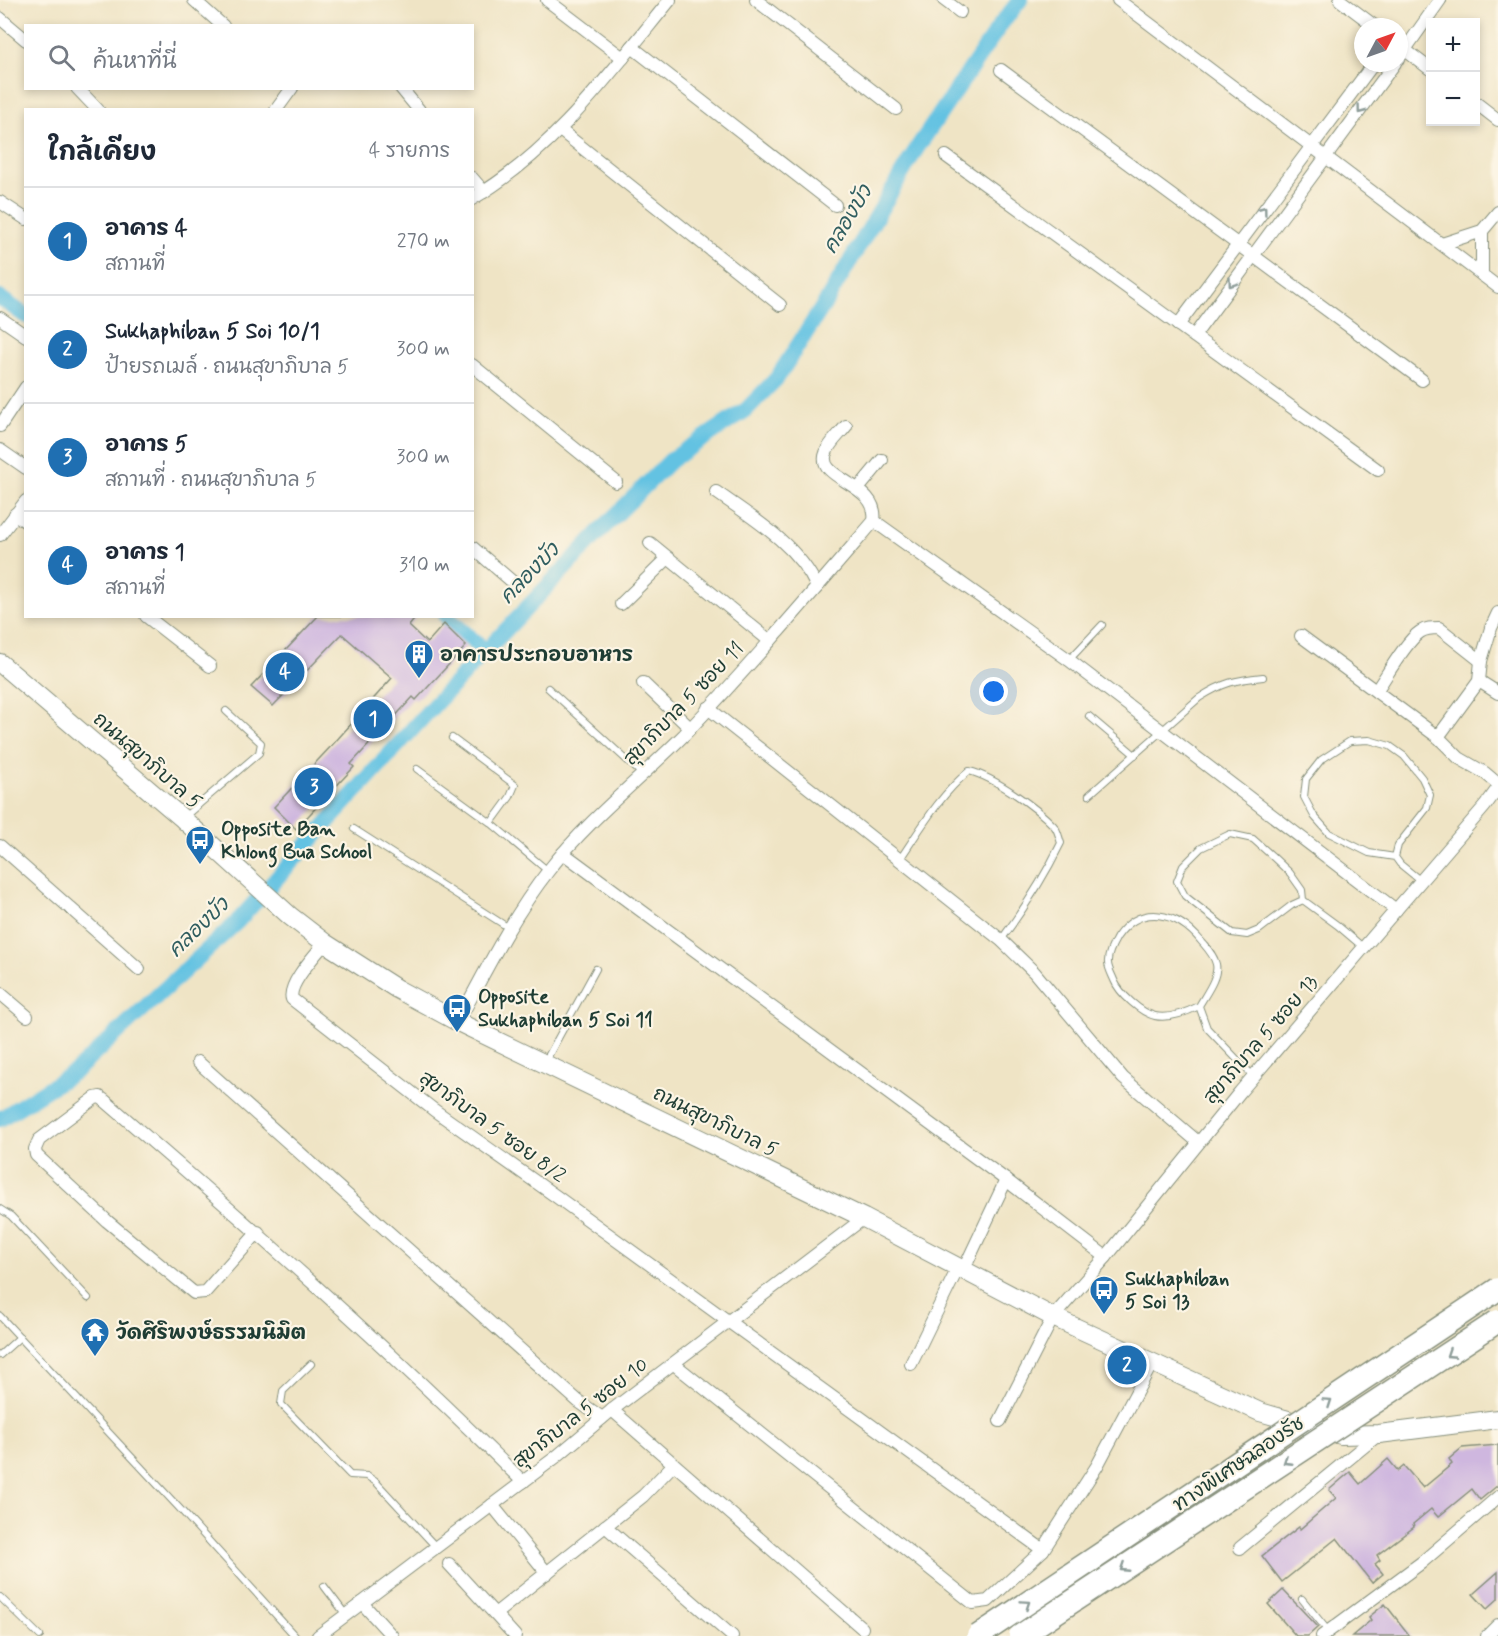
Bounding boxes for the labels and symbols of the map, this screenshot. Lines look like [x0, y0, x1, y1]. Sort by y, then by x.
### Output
north arrow [1354, 18, 1408, 72]
one-way arrow [1357, 103, 1368, 114]
water label: คลองบัว [817, 179, 880, 259]
one-way arrow [1256, 206, 1267, 217]
one-way arrow [1228, 277, 1239, 288]
water label: คลองบัว [494, 536, 567, 610]
street label: สุขาภิบาล 5 ซอย 11 [618, 636, 751, 773]
building icon: อาคารประกอบอาหาร [403, 638, 435, 680]
place label: อาคารประกอบอาหาร [440, 642, 633, 669]
pin: 4 [266, 650, 304, 694]
your location [979, 677, 1008, 706]
pin: 1 [354, 696, 392, 742]
street label: ถนนสุขาภิบาล 5 [86, 706, 207, 817]
pin: 3 [294, 764, 334, 810]
place label: Opposite Ban Khlong Bua School [221, 816, 372, 868]
bus stop icon: Opposite Ban Khlong Bua School [184, 824, 216, 866]
water label: คลองบัว [162, 890, 237, 964]
street label: สุขาภิบาล 5 ซอย 13 [1198, 970, 1325, 1111]
place label: Opposite Sukhaphiban 5 Soi 11 [478, 984, 653, 1034]
bus stop icon: Opposite Sukhaphiban 5 Soi 11 [441, 992, 473, 1034]
street label: สุขาภิบาล 5 ซอย 8/2 [413, 1065, 571, 1190]
street label: ถนนสุขาภิบาล 5 [648, 1080, 782, 1165]
place label: Sukhaphiban 5 Soi 13 [1125, 1266, 1229, 1316]
bus stop icon: Sukhaphiban 5 Soi 13 [1088, 1274, 1120, 1316]
temple icon: วัดศิริพงษ์ธรรมนิมิต [79, 1316, 111, 1358]
place label: วัดศิริพงษ์ธรรมนิมิต [116, 1319, 306, 1347]
pin: 2 [1108, 1342, 1146, 1388]
one-way arrow [1445, 1346, 1456, 1357]
street label: สุขาภิบาล 5 ซอย 10 [507, 1352, 655, 1476]
one-way arrow [1322, 1398, 1333, 1409]
street label: ทางพิเศษฉลองรัช [1168, 1410, 1310, 1518]
one-way arrow [1282, 1454, 1293, 1465]
one-way arrow [1120, 1561, 1131, 1572]
one-way arrow [1020, 1600, 1031, 1611]

